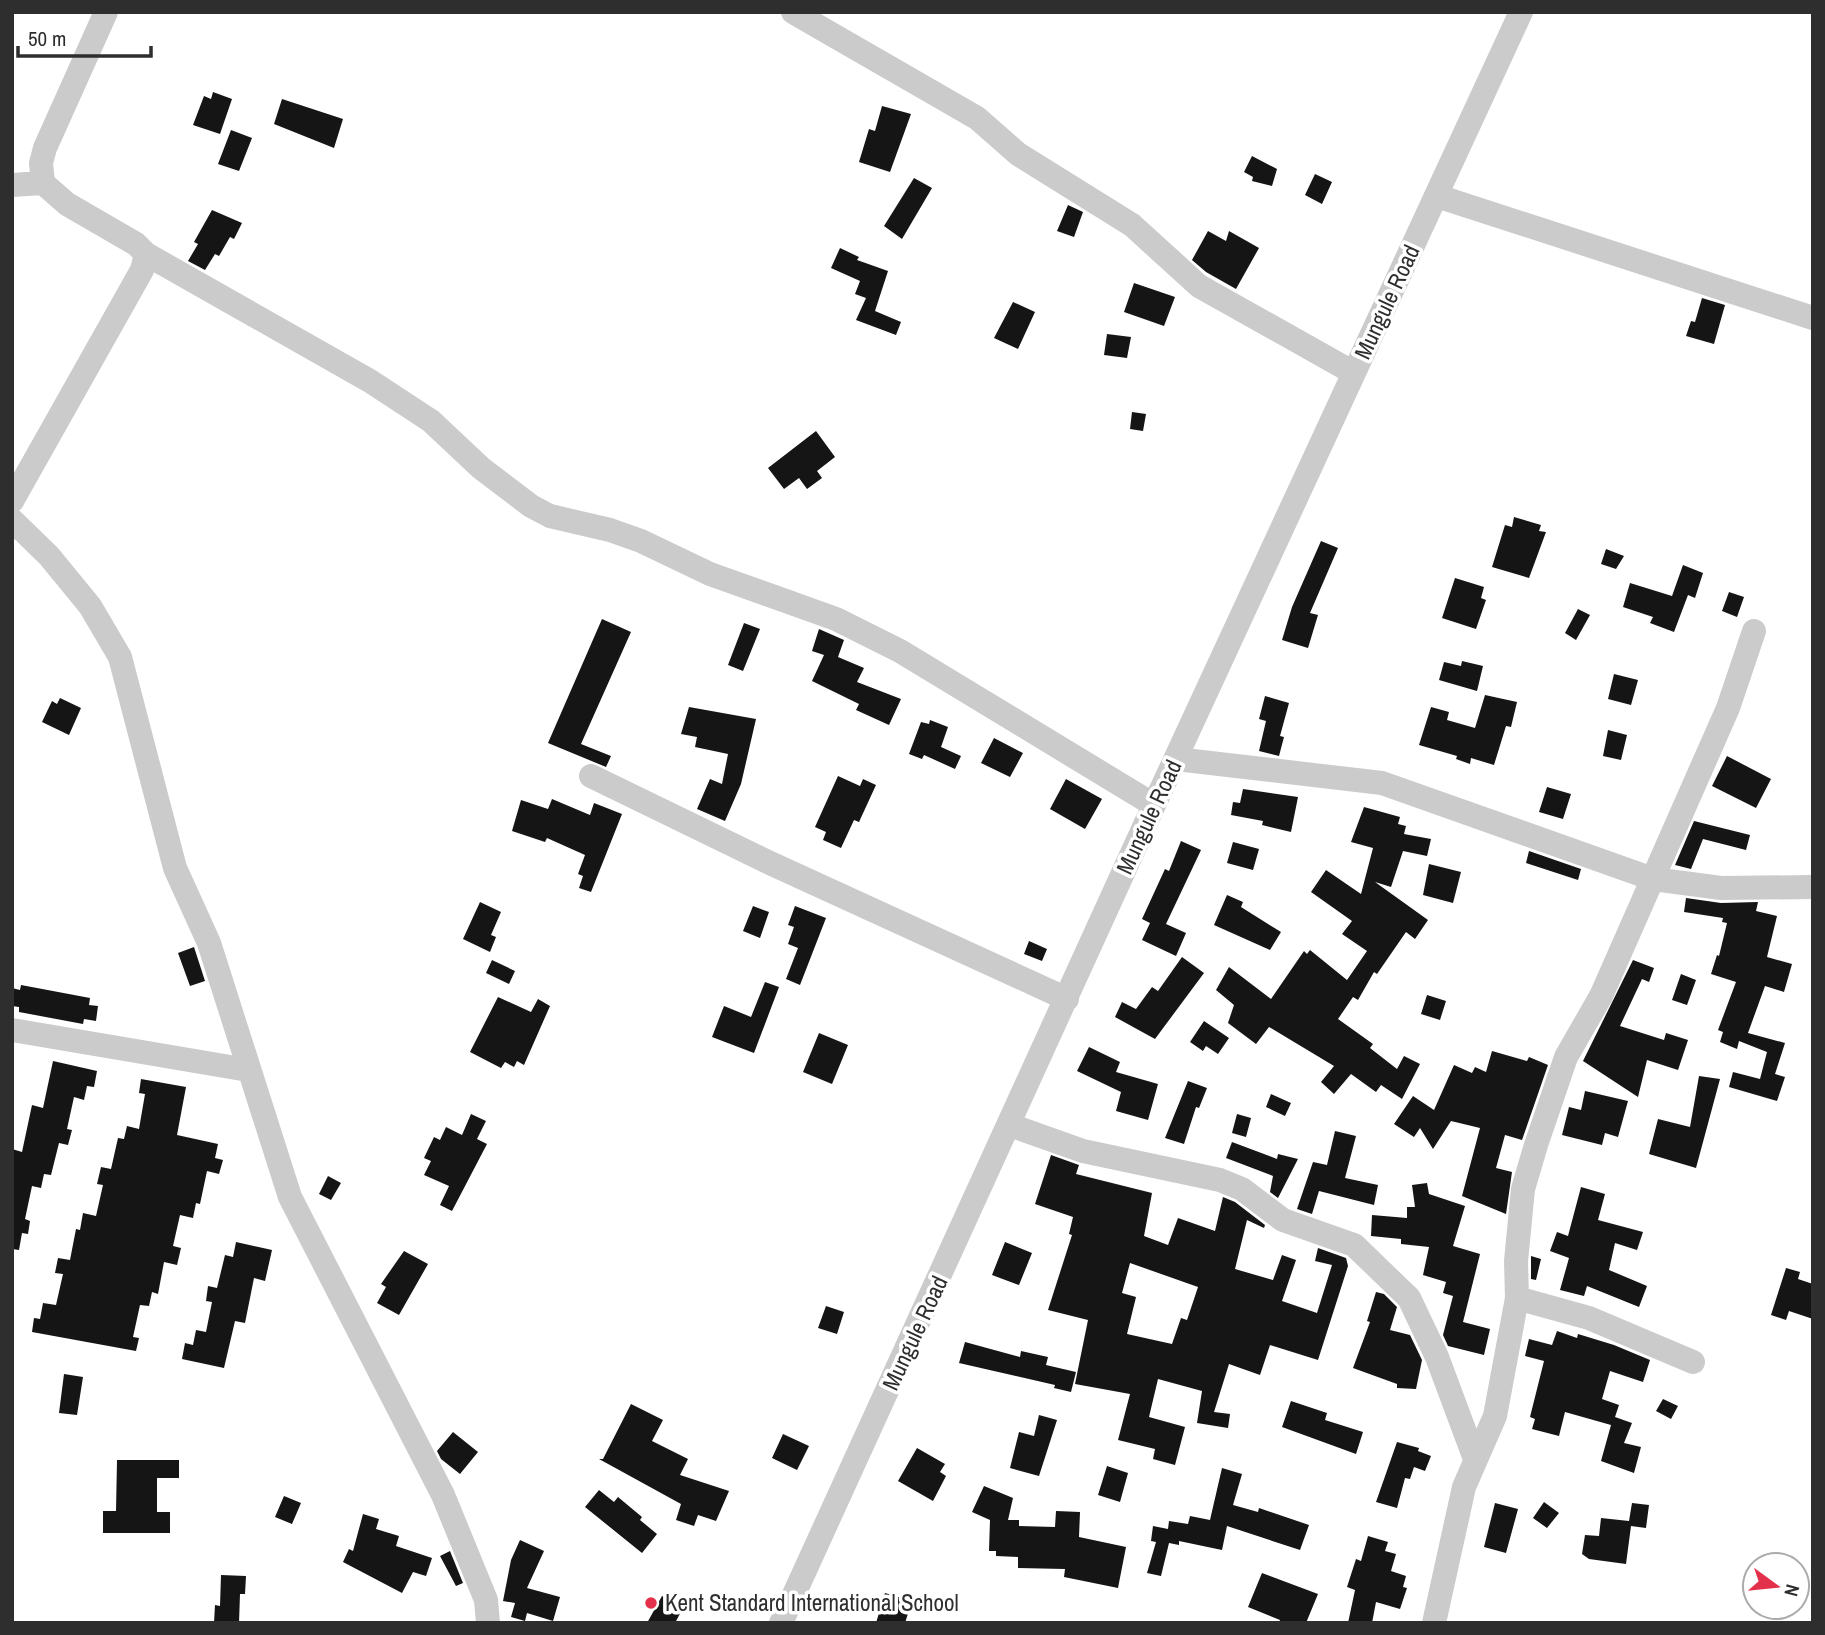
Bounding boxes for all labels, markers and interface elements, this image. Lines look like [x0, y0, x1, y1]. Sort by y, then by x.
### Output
scale bar [18, 14, 150, 58]
text: 50 m [28, 24, 66, 53]
street label: Mungule Road [1347, 240, 1427, 364]
street label: Mungule Road [1109, 755, 1189, 879]
street label: Mungule Road [875, 1271, 955, 1395]
north arrow [1741, 1551, 1811, 1621]
text: N [1778, 1582, 1806, 1599]
place label: Kent Standard International School [665, 1587, 959, 1618]
marker: Kent Standard International School [643, 1595, 659, 1611]

